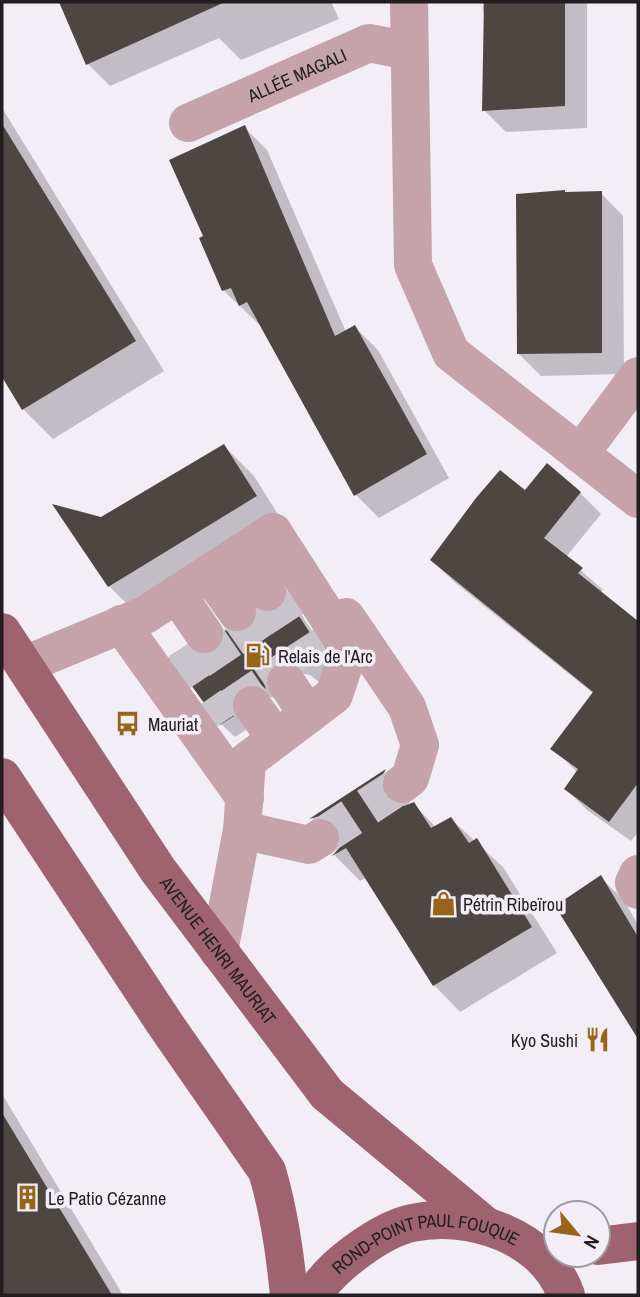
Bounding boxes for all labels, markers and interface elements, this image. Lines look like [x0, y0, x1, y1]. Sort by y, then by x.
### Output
street label: ALLÉE MAGALI [242, 42, 350, 108]
fuel station icon: Relais de l'Arc [244, 642, 272, 670]
place label: Relais de l'Arc [278, 644, 373, 669]
bus stop icon: Mauriat [114, 710, 142, 738]
place label: Mauriat [148, 712, 198, 737]
street label: AVENUE HENRI MAURIAT [154, 870, 282, 1029]
shop icon: Pétrin Ribeïrou [429, 890, 457, 918]
place label: Pétrin Ribeïrou [463, 892, 563, 917]
restaurant icon: Kyo Sushi [584, 1026, 612, 1054]
place label: Kyo Sushi [511, 1028, 578, 1053]
building icon: Le Patio Cézanne [14, 1184, 42, 1212]
place label: Le Patio Cézanne [48, 1186, 166, 1211]
north arrow [542, 1199, 612, 1269]
street label: ROND-POINT PAUL FOUQUE [326, 1208, 524, 1279]
text: N [578, 1231, 606, 1253]

